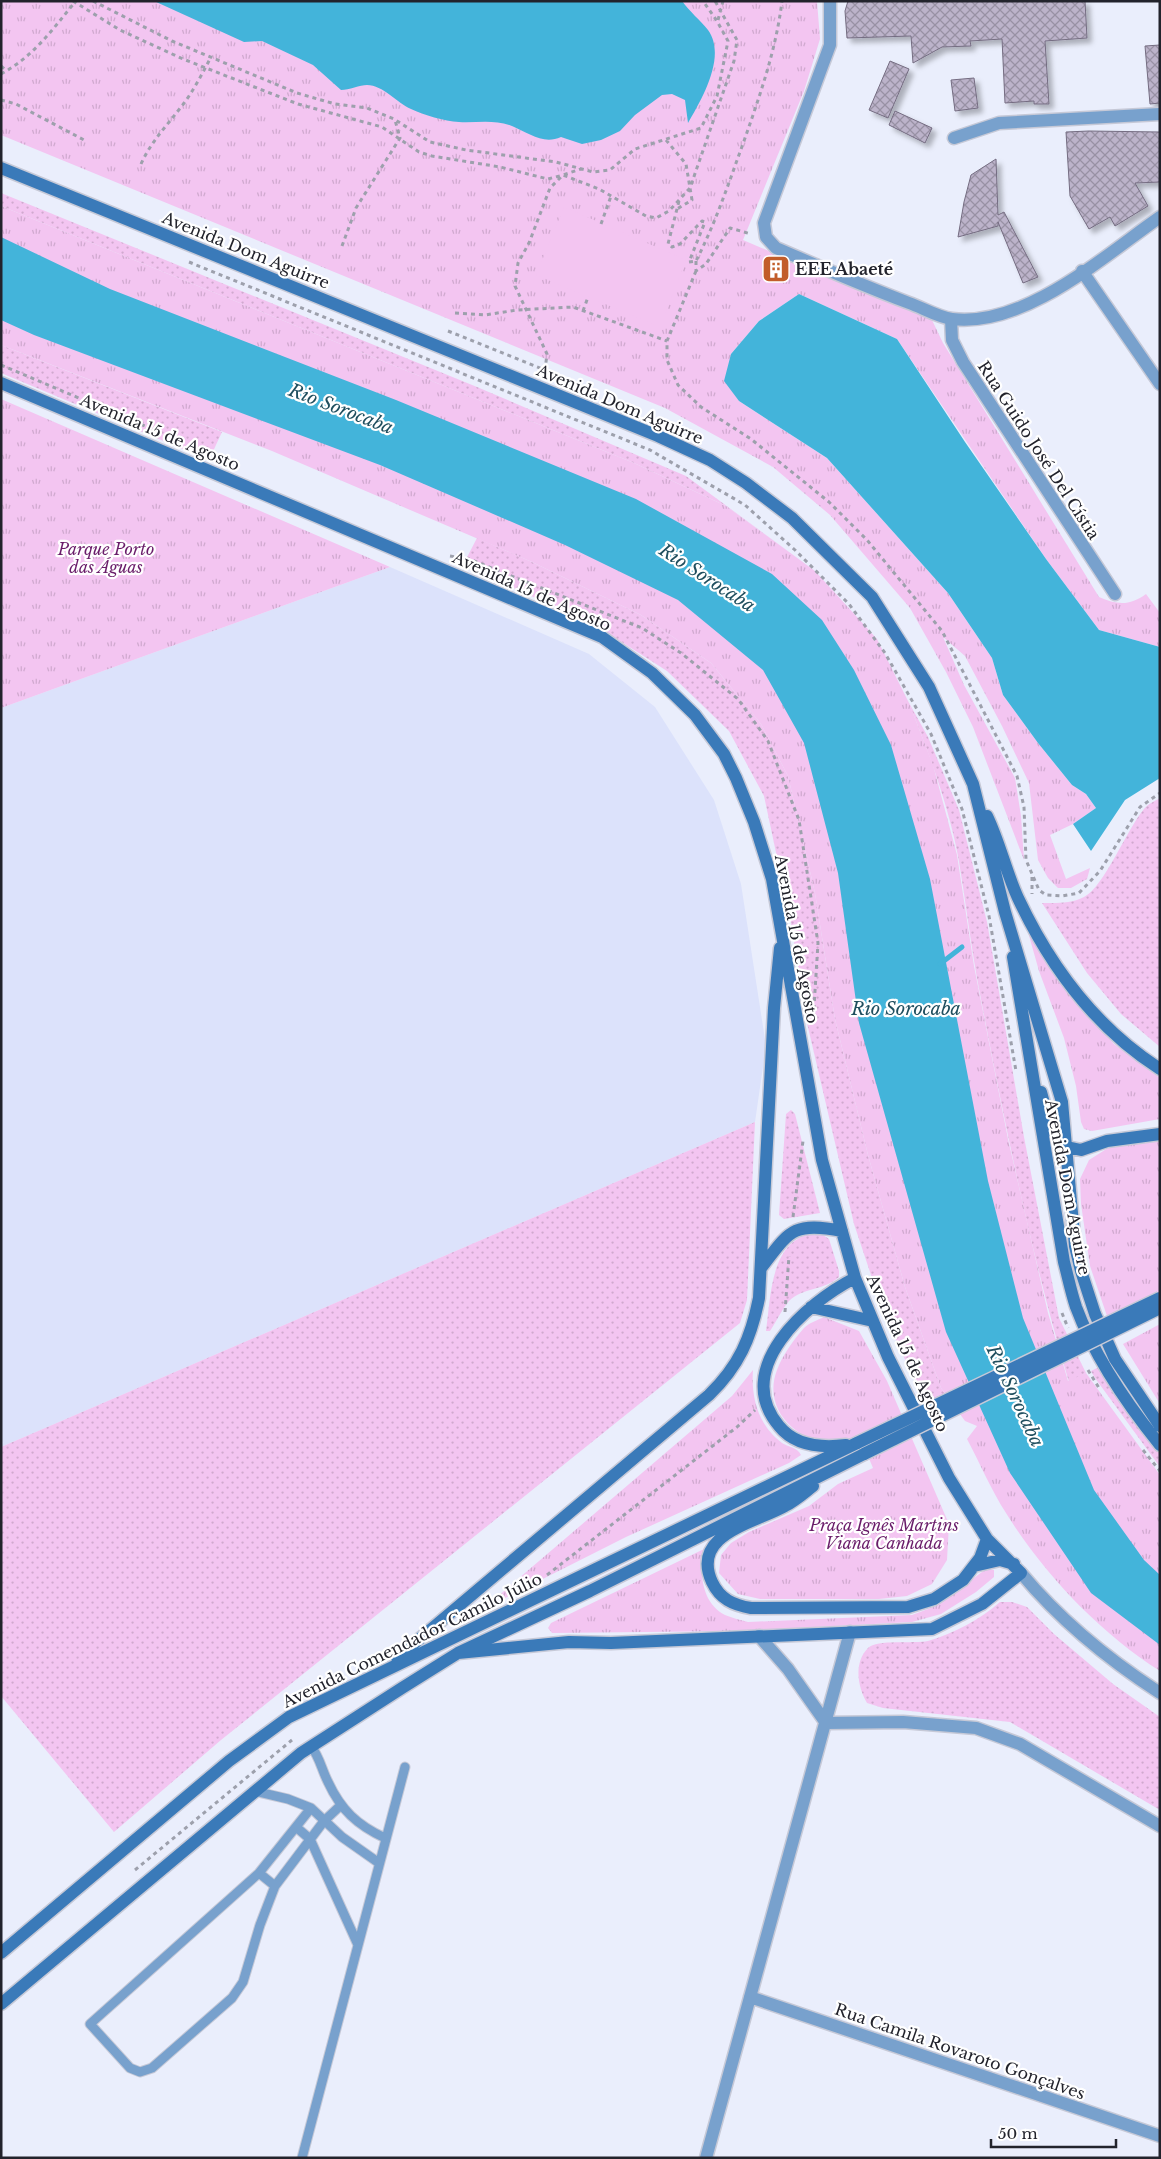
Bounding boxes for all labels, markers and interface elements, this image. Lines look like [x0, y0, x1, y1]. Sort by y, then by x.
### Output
street label: Avenida Dom Aguirre [158, 207, 333, 293]
building icon: EEE Abaeté [761, 254, 791, 284]
place label: EEE Abaeté [795, 259, 893, 279]
street label: Rua Guido José Del Cístia [974, 357, 1104, 543]
street label: Avenida Dom Aguirre [533, 359, 706, 448]
water label: Rio Sorocaba [285, 379, 396, 439]
street label: Avenida 15 de Agosto [76, 389, 243, 475]
water label: Rio Sorocaba [654, 538, 759, 617]
park label: Parque Porto das Águas [57, 539, 154, 577]
street label: Avenida 15 de Agosto [449, 547, 614, 635]
street label: Avenida 15 de Agosto [771, 852, 823, 1025]
water label: Rio Sorocaba [850, 998, 961, 1020]
street label: Avenida Dom Aguirre [1041, 1096, 1095, 1277]
street label: Avenida 15 de Agosto [862, 1270, 953, 1435]
water label: Rio Sorocaba [981, 1341, 1048, 1450]
park label: Praça Ignês Martins Viana Canhada [808, 1515, 959, 1553]
street label: Avenida Comendador Camilo Júlio [278, 1568, 545, 1712]
street label: Rua Camila Rovaroto Gonçalves [832, 1999, 1088, 2103]
scale bar [991, 2116, 1116, 2148]
text: 50 m [998, 2124, 1038, 2143]

